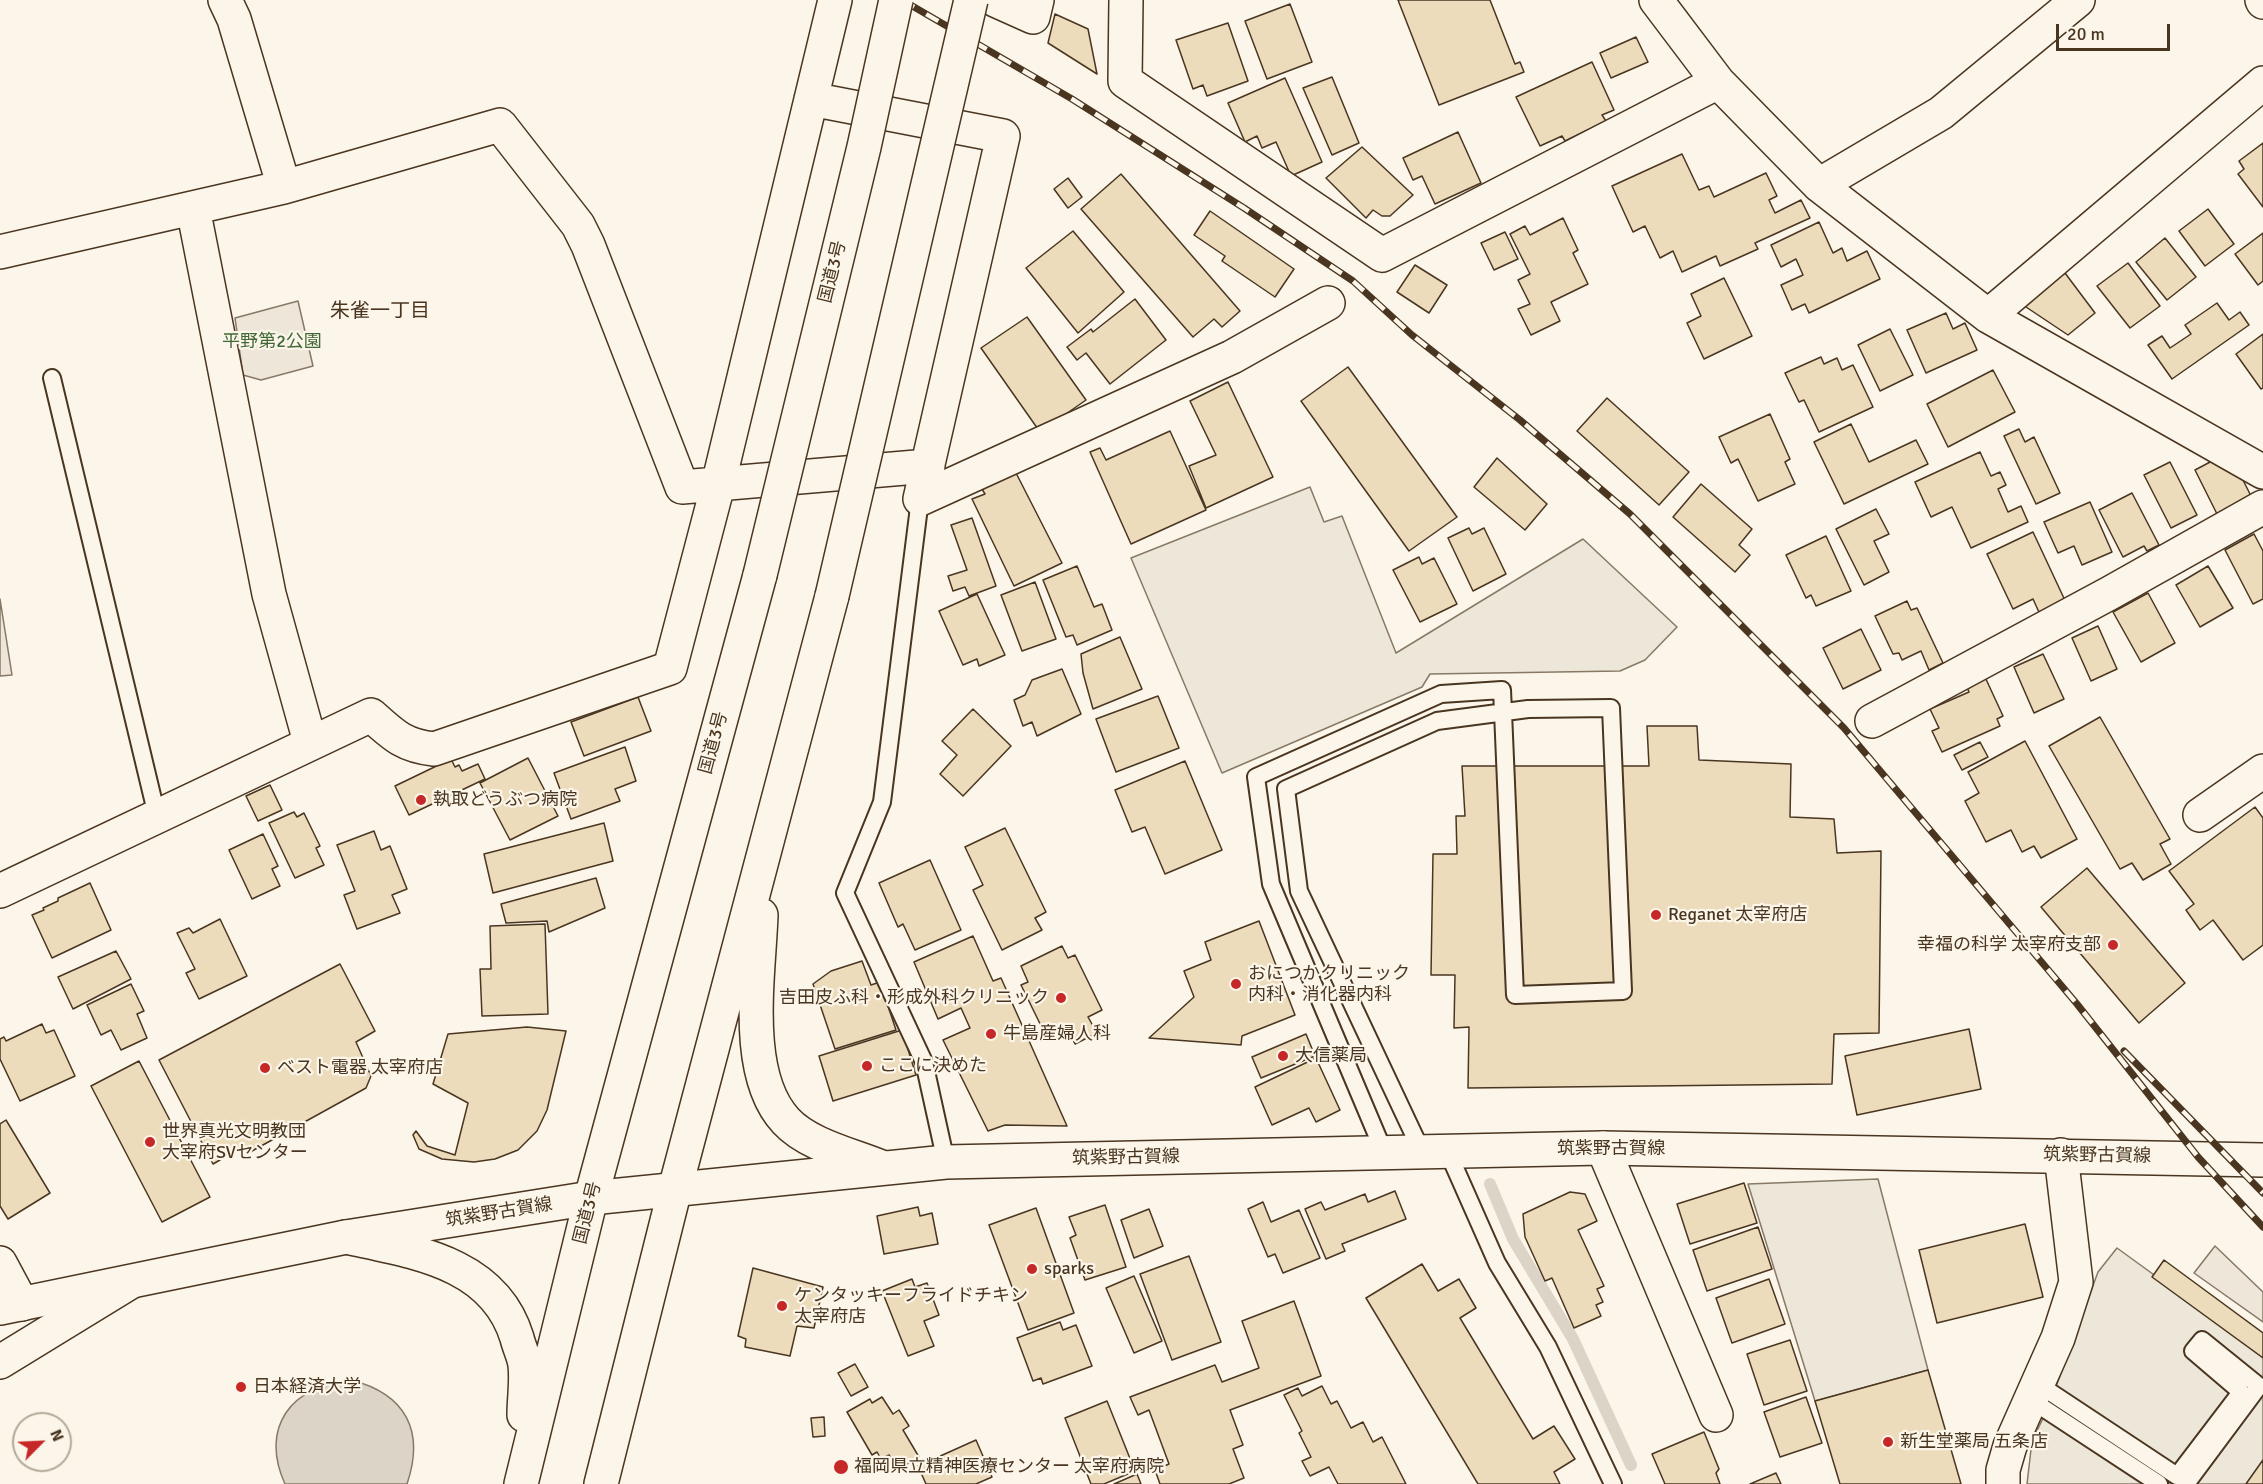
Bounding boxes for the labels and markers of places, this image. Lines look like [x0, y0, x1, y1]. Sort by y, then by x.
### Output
place label: 執取どうぶつ病院 [433, 789, 577, 811]
marker: 執取どうぶつ病院 [414, 793, 428, 807]
place label: Reganet 太宰府店 [1668, 904, 1807, 926]
marker: Reganet 太宰府店 [1649, 908, 1663, 922]
place label: 幸福の科学 太宰府支部 [1917, 934, 2101, 956]
marker: 幸福の科学 太宰府支部 [2106, 938, 2120, 952]
place label: おにつかクリニック 内科・消化器内科 [1248, 963, 1410, 1006]
marker: おにつかクリニック 内科・消化器内科 [1229, 977, 1243, 991]
place label: 吉田皮ふ科・形成外科クリニック [779, 987, 1049, 1009]
marker: 吉田皮ふ科・形成外科クリニック [1054, 991, 1068, 1005]
place label: 牛島産婦人科 [1003, 1023, 1111, 1045]
marker: 牛島産婦人科 [984, 1027, 998, 1041]
place label: 大信薬局 [1295, 1045, 1367, 1067]
marker: 大信薬局 [1276, 1049, 1290, 1063]
place label: ここに決めた [879, 1055, 987, 1077]
place label: ベスト電器 太宰府店 [277, 1057, 443, 1079]
marker: ここに決めた [860, 1059, 874, 1073]
marker: ベスト電器 太宰府店 [258, 1061, 272, 1075]
place label: 世界真光文明教団 大宰府SVセンター [162, 1121, 308, 1164]
marker: 世界真光文明教団 大宰府SVセンター [143, 1135, 157, 1149]
place label: sparks [1044, 1258, 1094, 1280]
marker: sparks [1025, 1262, 1039, 1276]
place label: ケンタッキーフライドチキン 太宰府店 [794, 1285, 1028, 1328]
marker: ケンタッキーフライドチキン 太宰府店 [775, 1299, 789, 1313]
place label: 日本経済大学 [253, 1376, 361, 1398]
marker: 日本経済大学 [234, 1380, 248, 1394]
place label: 新生堂薬局 五条店 [1900, 1431, 2048, 1453]
marker: 新生堂薬局 五条店 [1881, 1435, 1895, 1449]
place label: 福岡県立精神医療センター 太宰府病院 [854, 1456, 1164, 1478]
marker: 福岡県立精神医療センター 太宰府病院 [832, 1458, 850, 1476]

